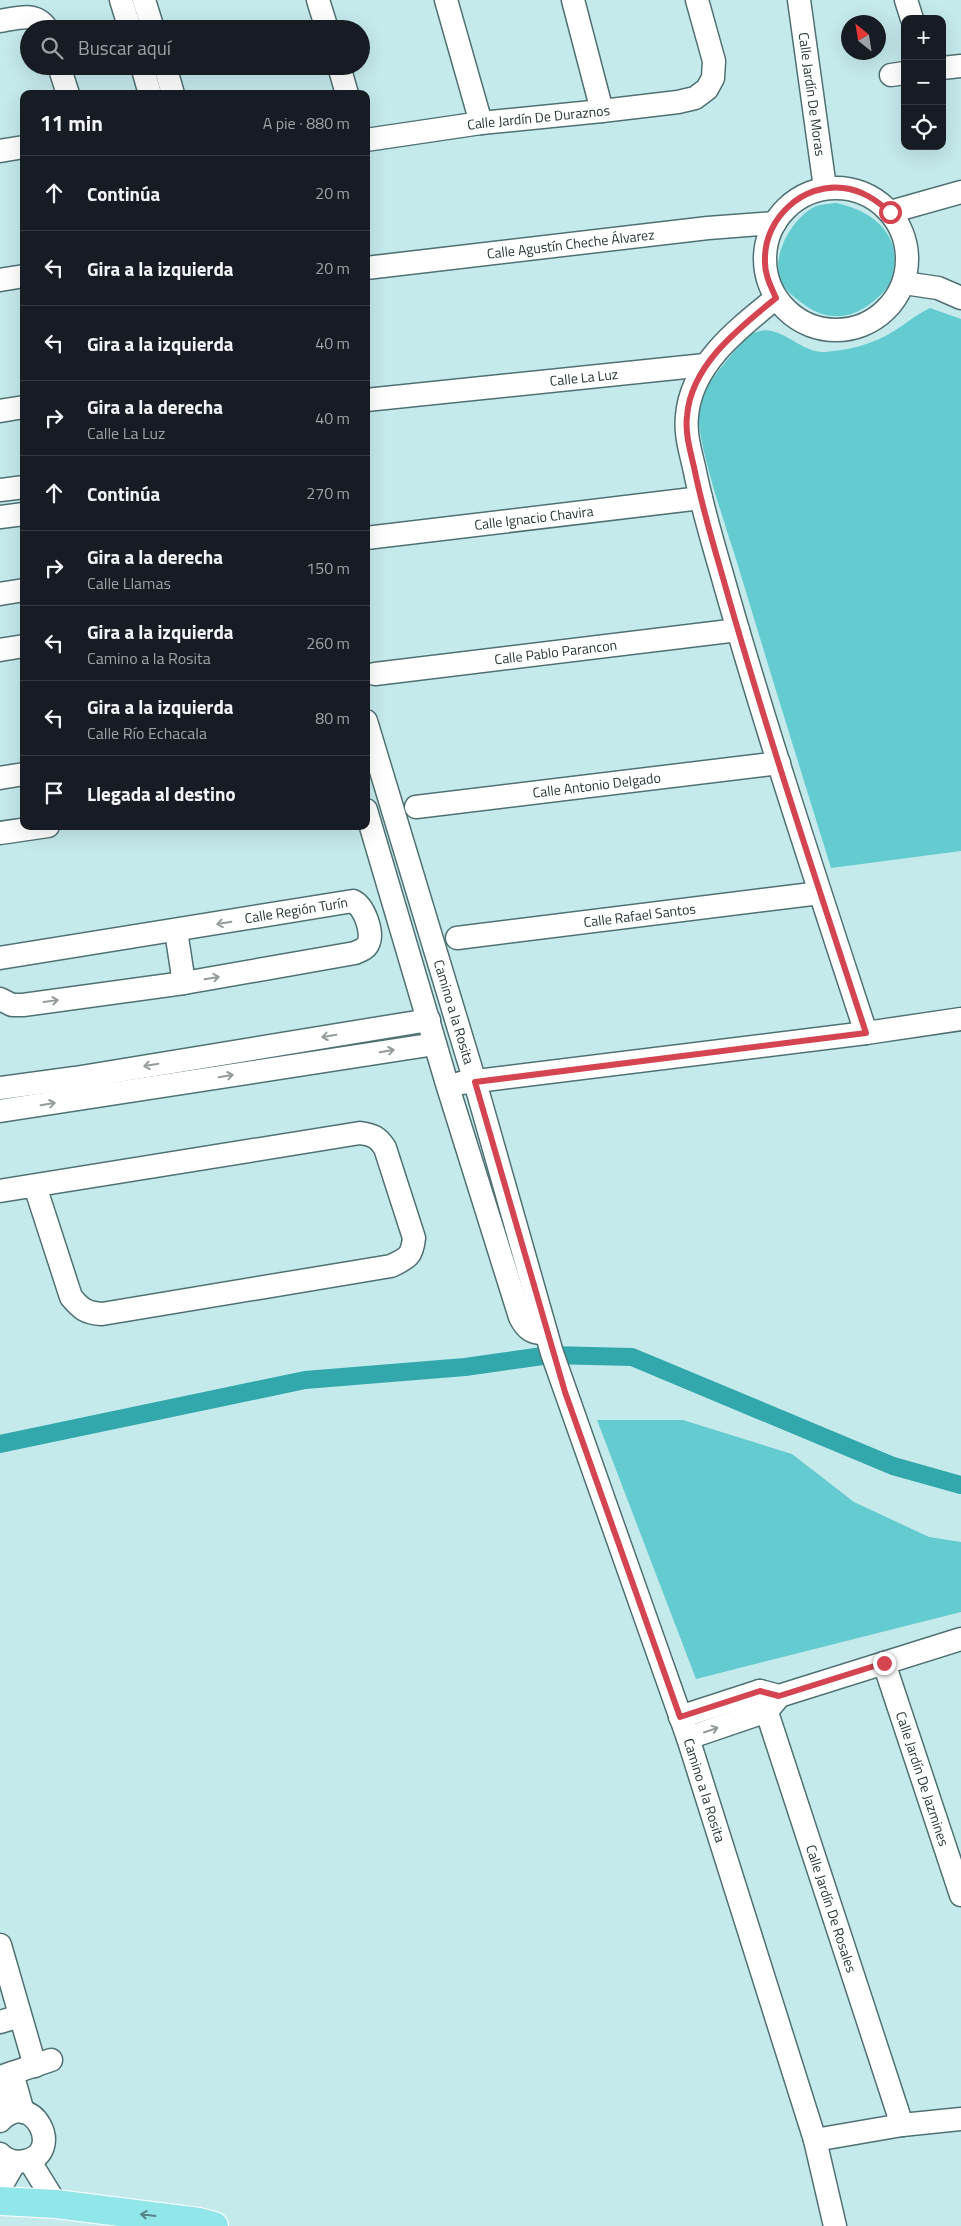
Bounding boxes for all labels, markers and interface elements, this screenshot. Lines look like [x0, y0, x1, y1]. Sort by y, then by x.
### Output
north arrow [841, 15, 886, 60]
map controls [901, 15, 946, 150]
button: + [901, 15, 946, 60]
search box [20, 20, 370, 75]
street label: Calle Jardín De Moras [794, 31, 831, 157]
text: Buscar aquí [78, 33, 171, 62]
icon: search [38, 34, 66, 62]
button: − [901, 60, 946, 105]
street label: Calle Jardín De Duraznos [466, 99, 611, 135]
button: locate [901, 105, 946, 150]
text: 11 min [40, 107, 103, 139]
text: A pie · 880 m [263, 111, 350, 135]
icon: ahead [40, 179, 68, 207]
text: Continúa [87, 179, 160, 208]
text: 20 m [315, 181, 350, 205]
route start [879, 201, 902, 224]
street label: Calle Agustín Cheche Álvarez [486, 223, 656, 264]
icon: left [40, 254, 68, 282]
text: Gira a la izquierda [87, 254, 234, 283]
text: 20 m [315, 256, 350, 280]
icon: left [40, 329, 68, 357]
text: Gira a la izquierda [87, 329, 234, 358]
text: 40 m [315, 331, 350, 355]
street label: Calle La Luz [549, 363, 619, 391]
text: Gira a la derecha [87, 392, 223, 421]
icon: right [40, 404, 68, 432]
text: 40 m [315, 406, 350, 430]
text: Calle La Luz [87, 421, 165, 445]
icon: ahead [40, 479, 68, 507]
text: Continúa [87, 479, 160, 508]
text: 270 m [306, 481, 350, 505]
street label: Calle Ignacio Chavira [473, 500, 594, 535]
text: Gira a la derecha [87, 542, 223, 571]
icon: right [40, 554, 68, 582]
text: 150 m [306, 556, 350, 580]
text: Calle Llamas [87, 571, 171, 595]
text: Gira a la izquierda [87, 617, 234, 646]
icon: left [40, 629, 68, 657]
text: 260 m [306, 631, 350, 655]
street label: Calle Pablo Parancon [493, 634, 618, 669]
text: Camino a la Rosita [87, 646, 211, 670]
text: Gira a la izquierda [87, 692, 234, 721]
icon: left [40, 704, 68, 732]
text: 80 m [315, 706, 350, 730]
text: Calle Río Echacala [87, 721, 207, 745]
street label: Calle Antonio Delgado [531, 766, 662, 803]
icon: arrive [40, 779, 68, 807]
text: Llegada al destino [87, 779, 236, 808]
street label: Calle Región Turín [243, 891, 349, 928]
street label: Calle Rafael Santos [582, 898, 697, 932]
one-way arrow [216, 918, 232, 928]
street label: Camino a la Rosita [429, 957, 480, 1067]
one-way arrow [203, 972, 219, 982]
one-way arrow [43, 996, 59, 1006]
one-way arrow [321, 1031, 337, 1041]
one-way arrow [378, 1046, 394, 1056]
one-way arrow [143, 1060, 159, 1070]
one-way arrow [218, 1071, 234, 1081]
one-way arrow [40, 1098, 56, 1108]
route end [873, 1652, 896, 1675]
street label: Calle Jardín De Jazmines [891, 1709, 955, 1849]
one-way arrow [702, 1725, 718, 1734]
street label: Camino a la Rosita [679, 1735, 731, 1845]
street label: Calle Jardín De Rosales [801, 1842, 862, 1975]
one-way arrow [141, 2210, 157, 2220]

